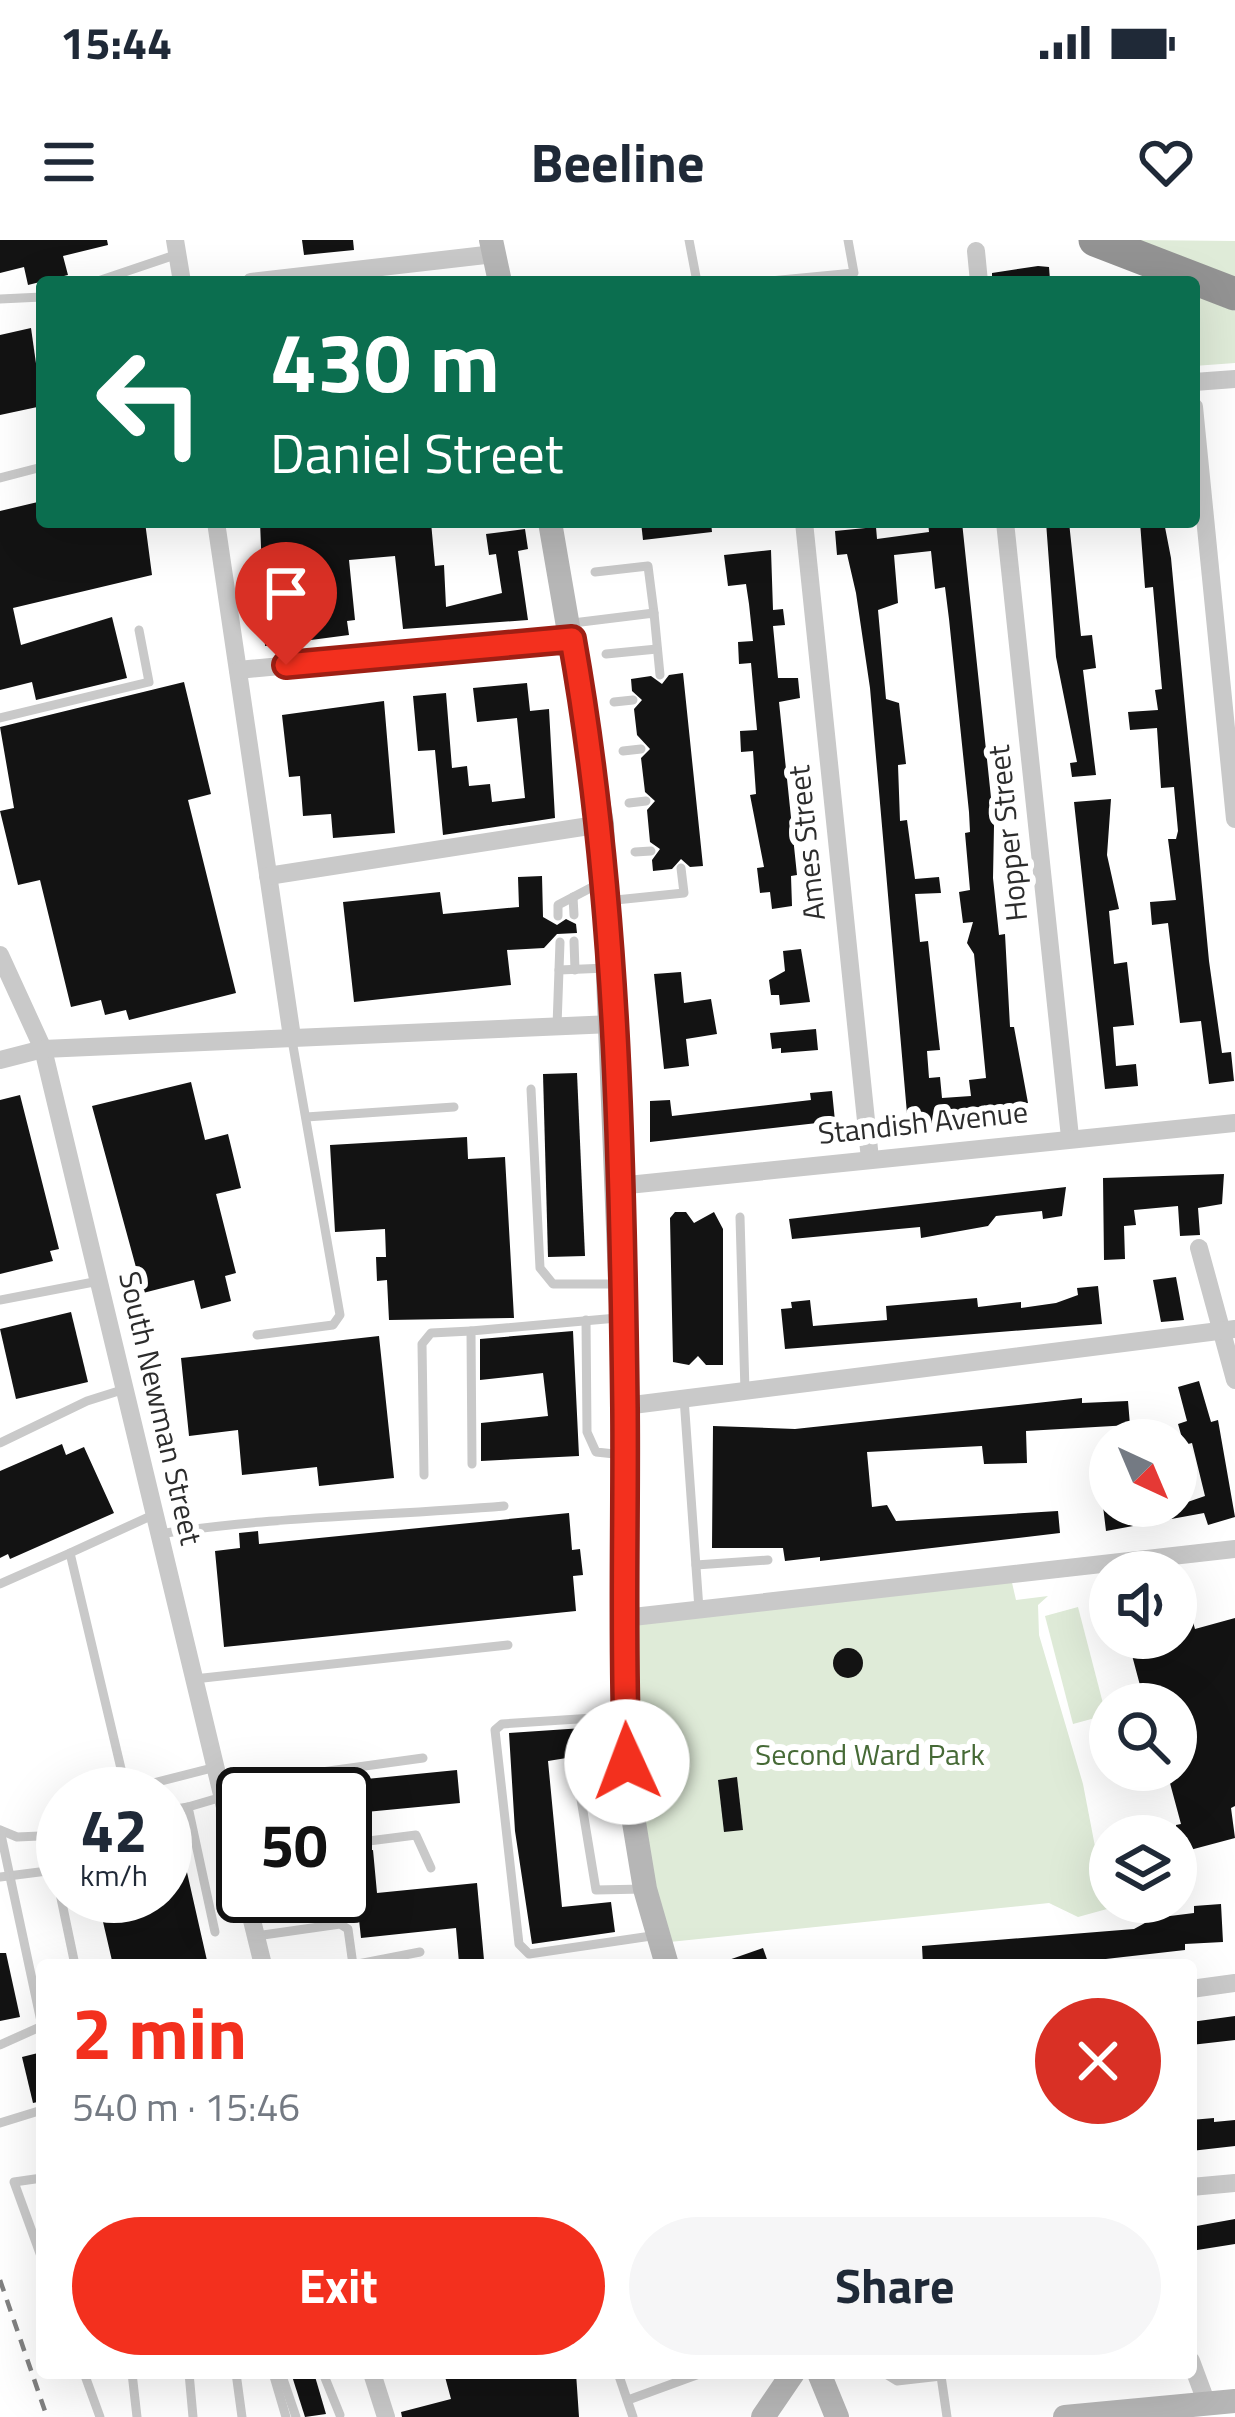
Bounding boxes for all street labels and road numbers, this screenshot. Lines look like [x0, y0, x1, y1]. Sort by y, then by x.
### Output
street label: Hopper Street [975, 742, 1039, 924]
street label: Ames Street [775, 763, 837, 923]
street label: Standish Avenue [816, 1088, 1030, 1156]
street label: South Newman Street [107, 1266, 215, 1550]

